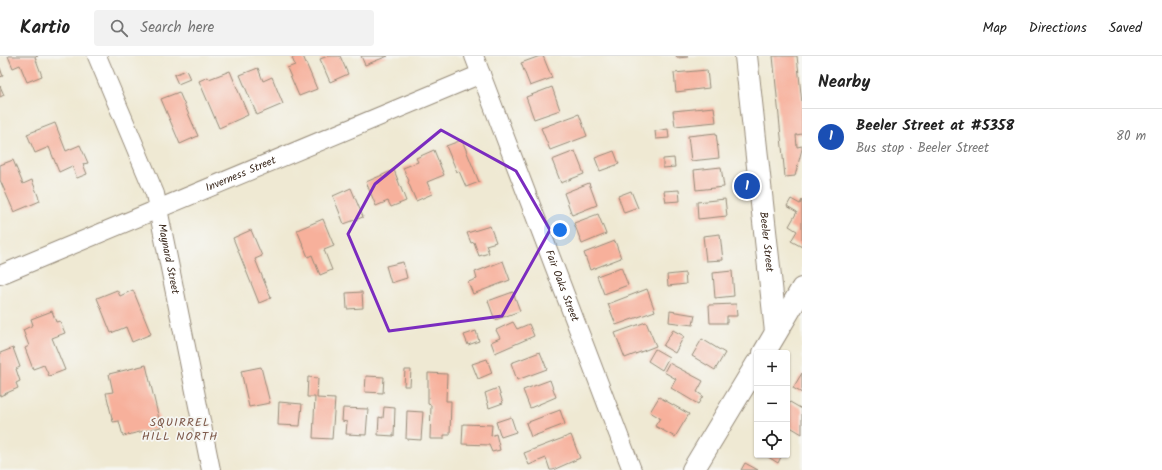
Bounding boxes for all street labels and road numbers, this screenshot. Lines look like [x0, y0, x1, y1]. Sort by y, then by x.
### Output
street label: Inverness Street [203, 151, 280, 197]
street label: Beeler Street [754, 211, 779, 274]
street label: Maynard Street [152, 222, 184, 297]
street label: Fair Oaks Street [540, 247, 584, 325]

